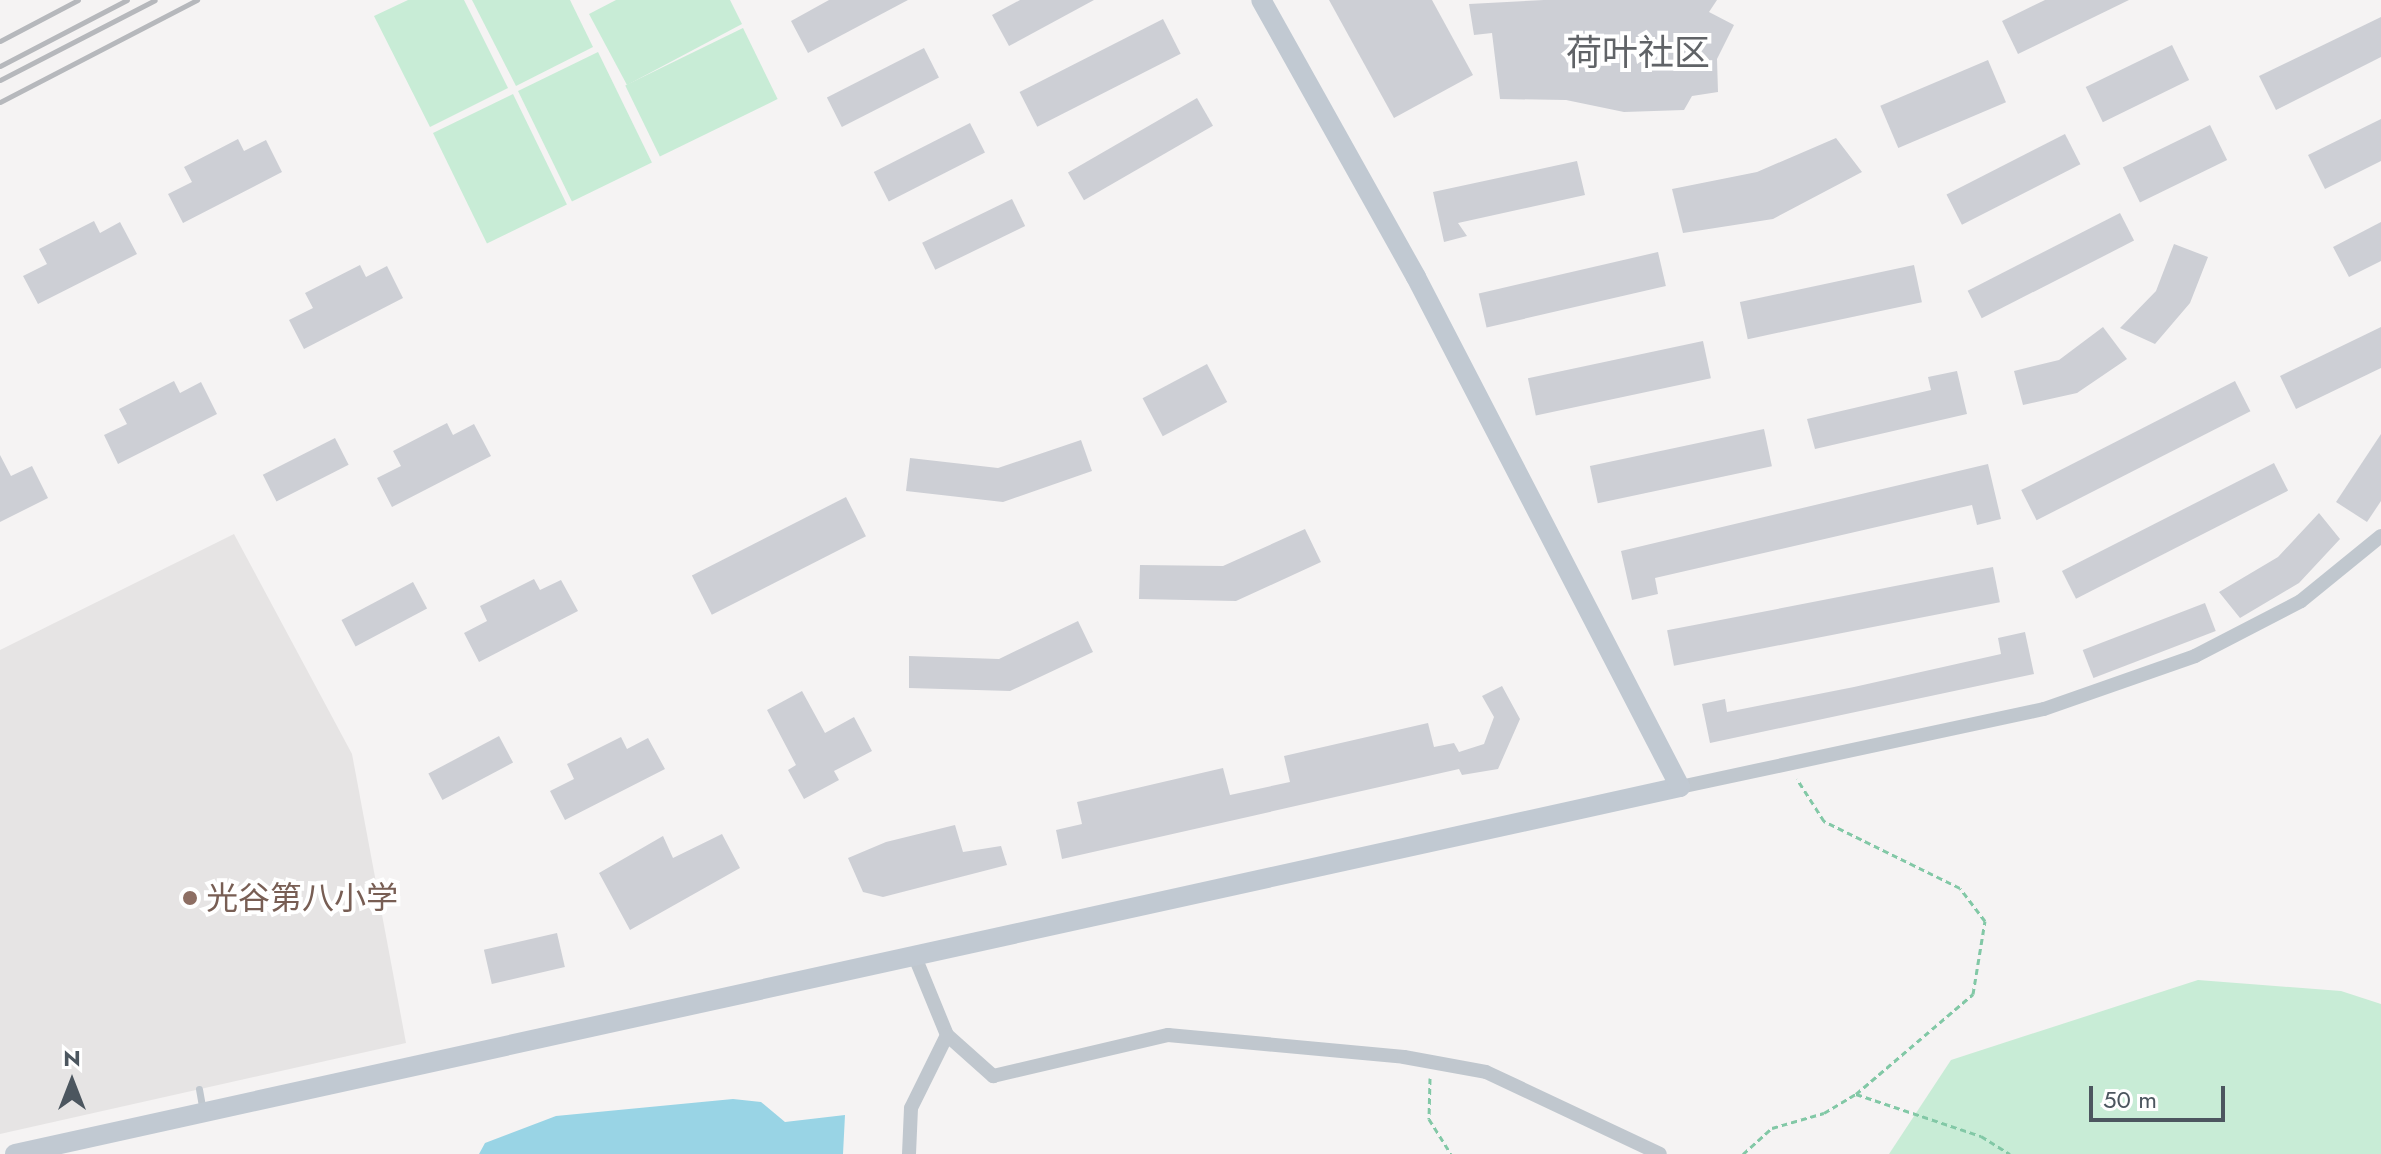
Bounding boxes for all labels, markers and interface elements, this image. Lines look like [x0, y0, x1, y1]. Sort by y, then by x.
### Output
district label: 荷叶社区 [1566, 31, 1710, 75]
place label: 光谷第八小学 [206, 879, 398, 917]
marker: 光谷第八小学 [181, 889, 199, 907]
north arrow [32, 1042, 112, 1122]
text: N [63, 1042, 81, 1074]
scale bar [2093, 1070, 2229, 1120]
text: 50 m [2103, 1082, 2157, 1117]

